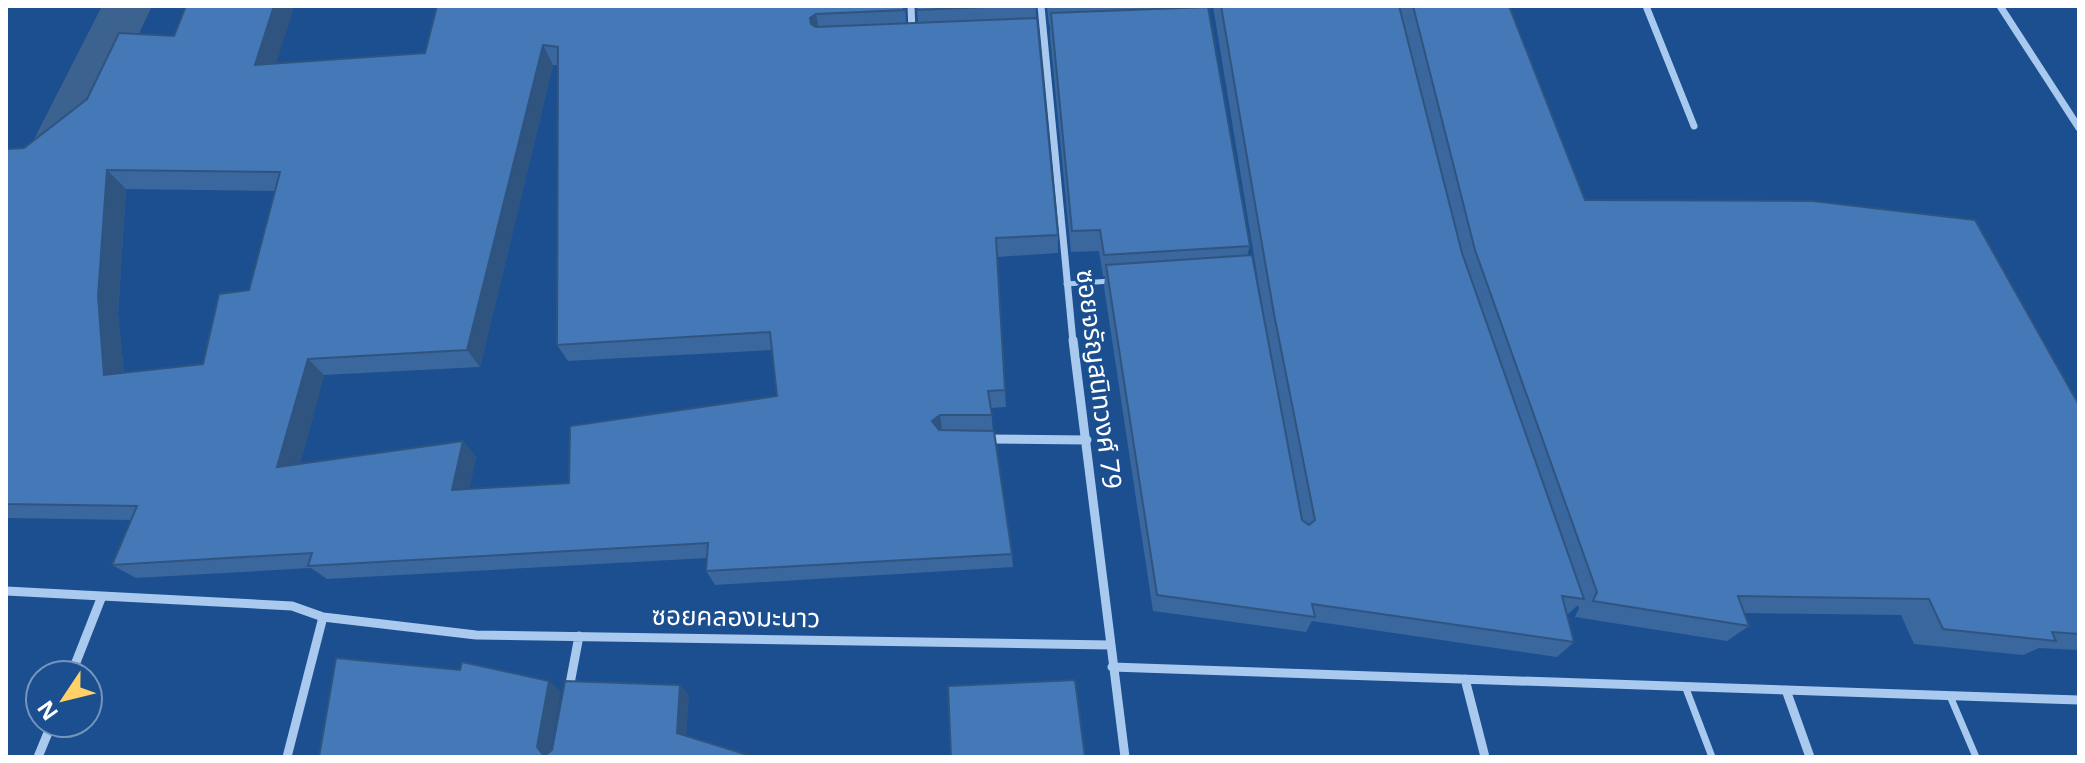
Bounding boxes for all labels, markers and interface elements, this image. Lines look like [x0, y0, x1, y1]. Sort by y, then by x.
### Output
street label: ซอยจรัญสนิทวงศ์ 79 [1069, 267, 1131, 491]
street label: ซอยคลองมะนาว [651, 597, 821, 635]
north arrow [24, 659, 104, 739]
text: N [29, 695, 64, 727]

